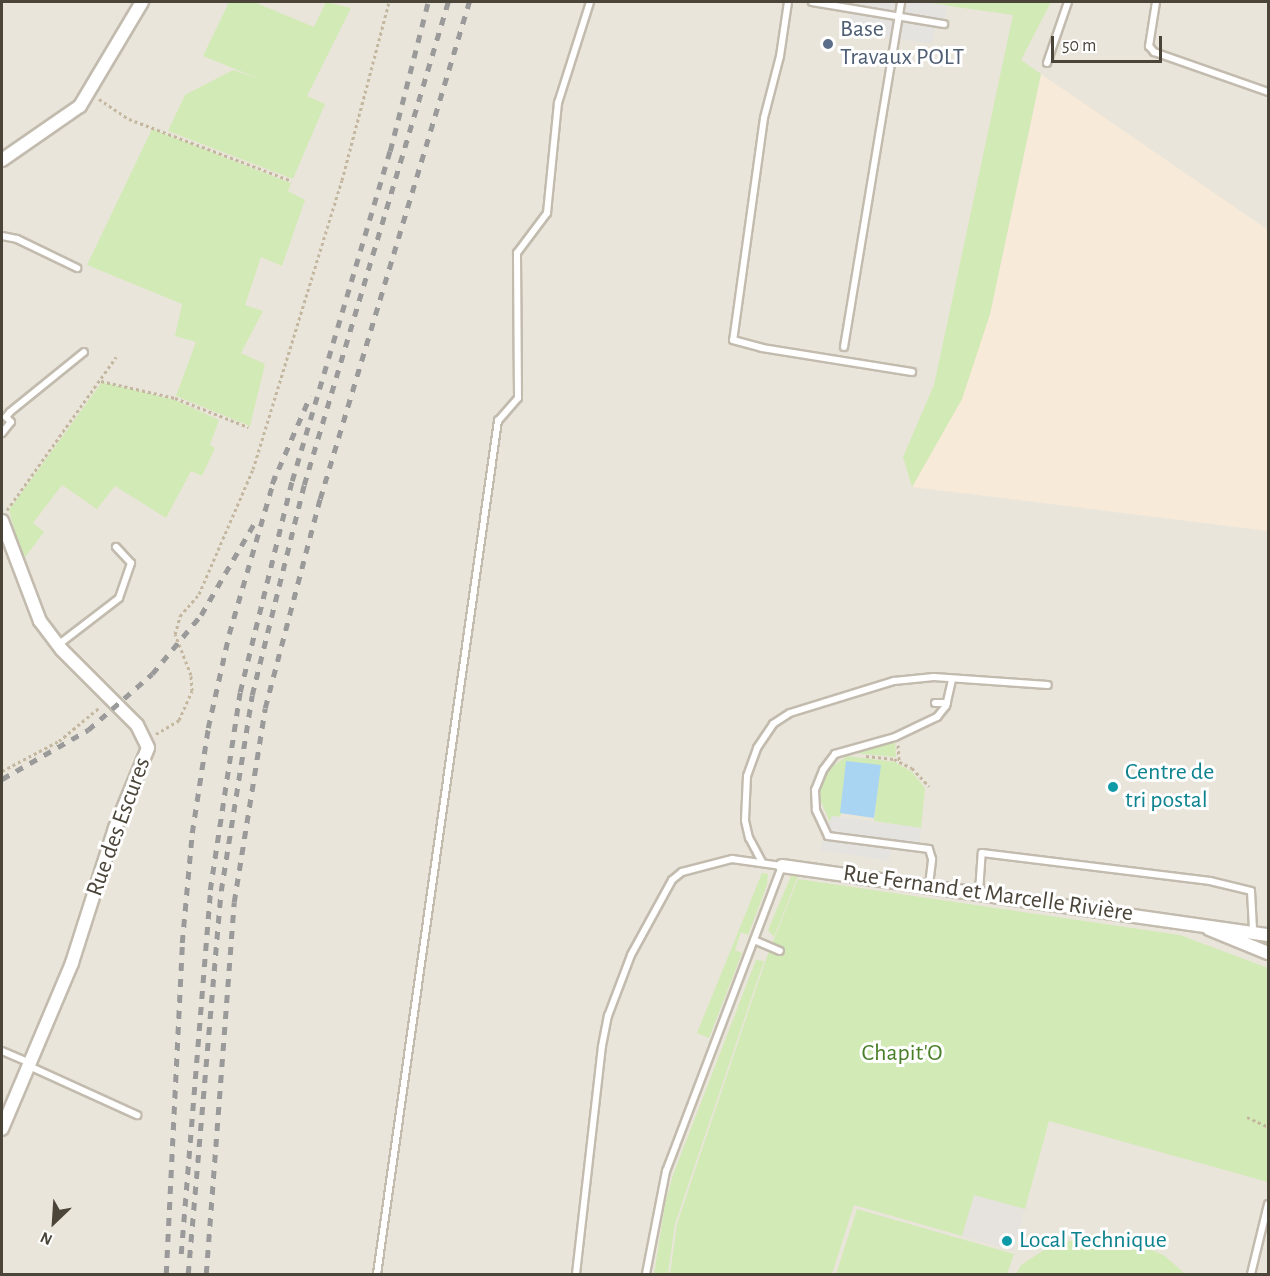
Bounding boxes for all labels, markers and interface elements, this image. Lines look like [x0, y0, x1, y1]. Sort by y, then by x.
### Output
place label: Base Travaux POLT [840, 16, 964, 72]
scale bar [1054, 24, 1165, 62]
marker: Base Travaux POLT [821, 37, 835, 51]
text: 50 m [1062, 37, 1096, 55]
street label: Rue des Escures [81, 754, 157, 900]
place label: Centre de tri postal [1125, 759, 1214, 815]
marker: Centre de tri postal [1106, 780, 1120, 794]
street label: Rue Fernand et Marcelle Rivière [841, 859, 1135, 929]
park label: Chapit'O [861, 1040, 943, 1068]
north arrow [24, 1192, 84, 1252]
place label: Local Technique [1019, 1227, 1167, 1255]
text: N [38, 1229, 55, 1248]
marker: Local Technique [1000, 1234, 1014, 1248]

